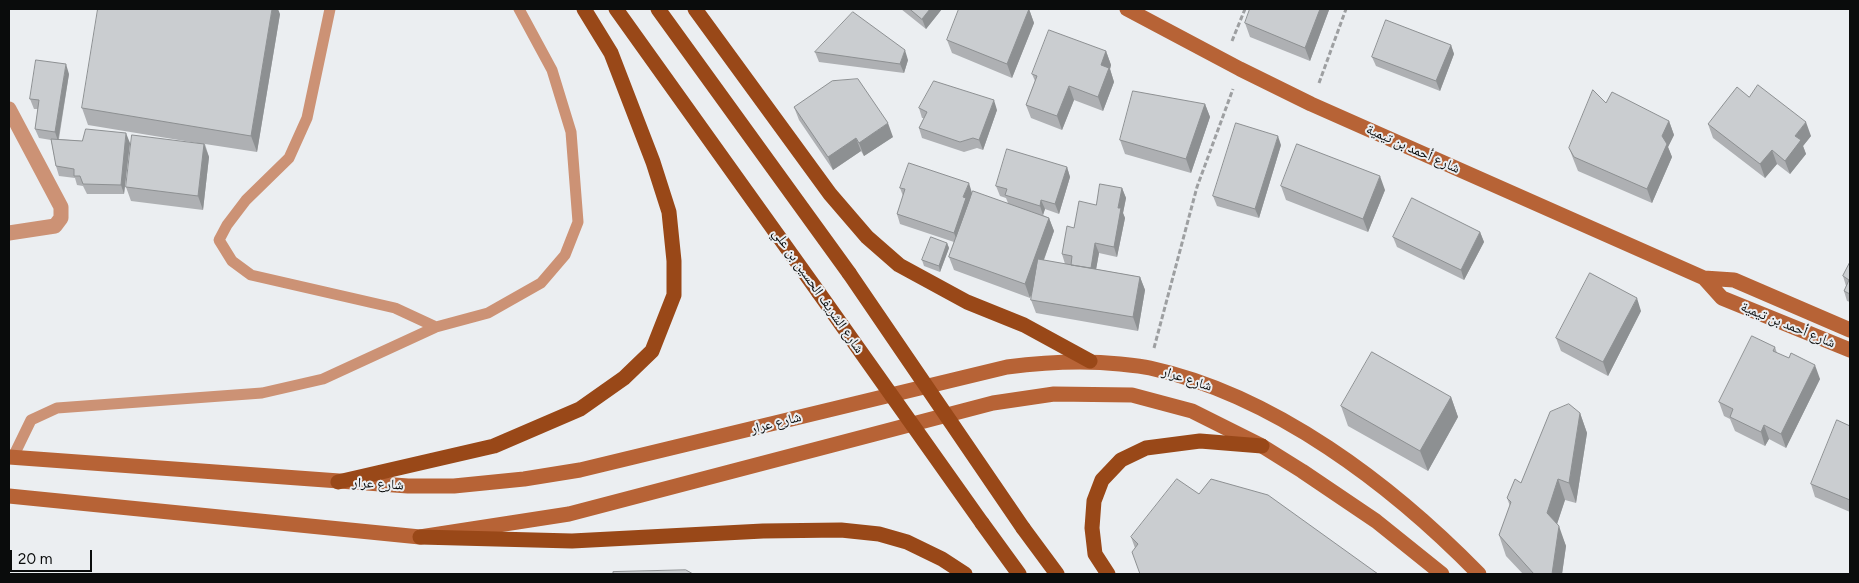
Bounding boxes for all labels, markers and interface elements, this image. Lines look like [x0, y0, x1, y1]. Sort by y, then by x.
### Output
street label: شارع أحمد بن تيمية [1364, 121, 1462, 177]
street label: شارع الشريف الحسين بن علي [769, 225, 867, 357]
street label: شارع أحمد بن تيمية [1738, 298, 1838, 352]
street label: شارع عرار [1160, 363, 1214, 395]
street label: شارع عرار [749, 409, 803, 437]
street label: شارع عرار [352, 474, 404, 494]
scale bar [12, 540, 95, 572]
text: 20 m [18, 550, 52, 568]

